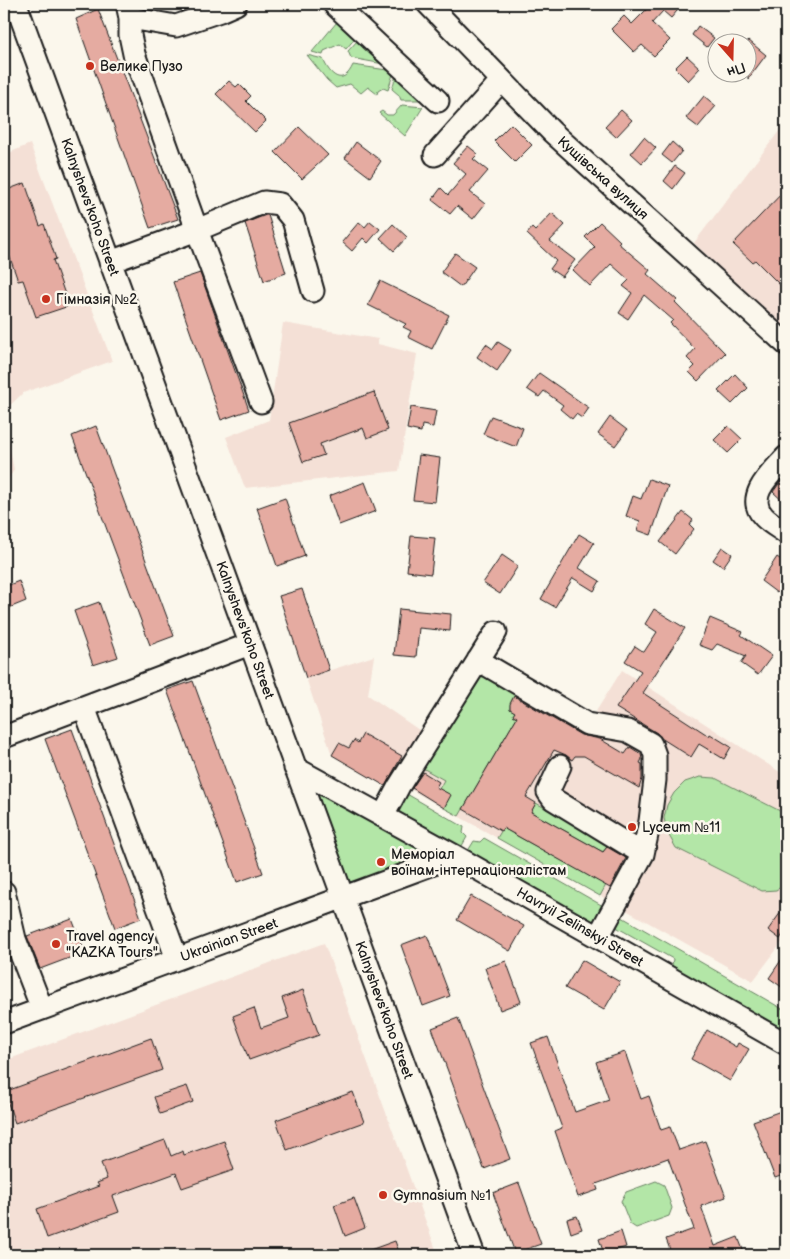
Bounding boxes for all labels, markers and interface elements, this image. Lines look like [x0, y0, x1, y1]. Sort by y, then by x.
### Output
north arrow [708, 32, 758, 82]
place label: Велике Пузо [100, 58, 182, 75]
text: Пн [725, 59, 748, 81]
marker: Велике Пузо [84, 60, 96, 72]
street label: Кущівська вулиця [554, 133, 652, 223]
street label: Kalnyshevsʹkoho Street [57, 136, 123, 279]
place label: Гімназія №2 [56, 291, 138, 308]
marker: Гімназія №2 [40, 293, 52, 305]
street label: Kalnyshevsʹkoho Street [212, 559, 278, 702]
place label: Lyceum №11 [642, 819, 720, 836]
marker: Lyceum №11 [626, 821, 638, 833]
place label: Меморіал воїнам-інтернаціоналістам [391, 846, 566, 879]
marker: Меморіал воїнам-інтернаціоналістам [375, 856, 387, 868]
street label: Havryil Zelinskyi Street [513, 884, 647, 971]
street label: Ukrainian Street [178, 914, 280, 965]
place label: Travel agency "KAZKA Tours" [66, 928, 158, 961]
marker: Travel agency "KAZKA Tours" [50, 938, 62, 950]
street label: Kalnyshevsʹkoho Street [351, 939, 417, 1082]
place label: Gymnasium №1 [393, 1187, 491, 1204]
marker: Gymnasium №1 [377, 1189, 389, 1201]

